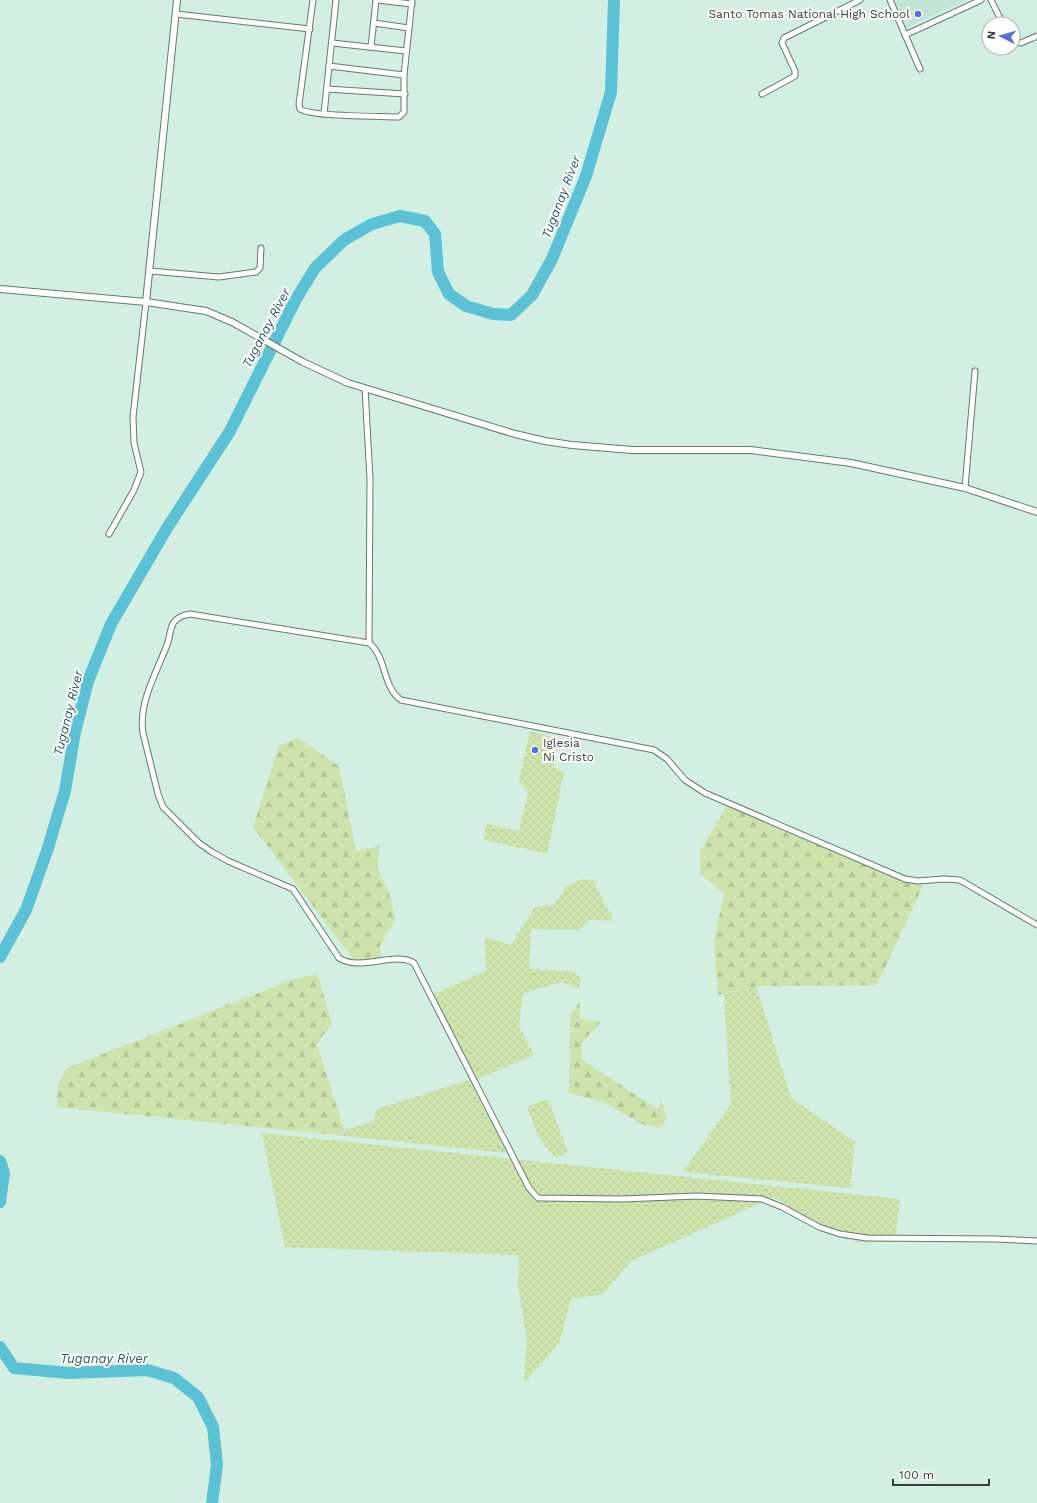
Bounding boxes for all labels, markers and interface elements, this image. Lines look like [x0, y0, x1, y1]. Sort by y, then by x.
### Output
place label: Santo Tomas National High School [708, 7, 910, 21]
marker: Santo Tomas National High School [913, 9, 923, 19]
north arrow [981, 16, 1021, 56]
text: N [985, 30, 998, 40]
water label: Tuganay River [538, 153, 584, 241]
water label: Tuganay River [239, 285, 294, 370]
water label: Tuganay River [50, 668, 86, 757]
place label: Iglesia Ni Cristo [543, 736, 594, 764]
marker: Iglesia Ni Cristo [530, 745, 540, 755]
water label: Tuganay River [60, 1351, 149, 1366]
scale bar [893, 1461, 989, 1487]
text: 100 m [899, 1468, 934, 1482]

